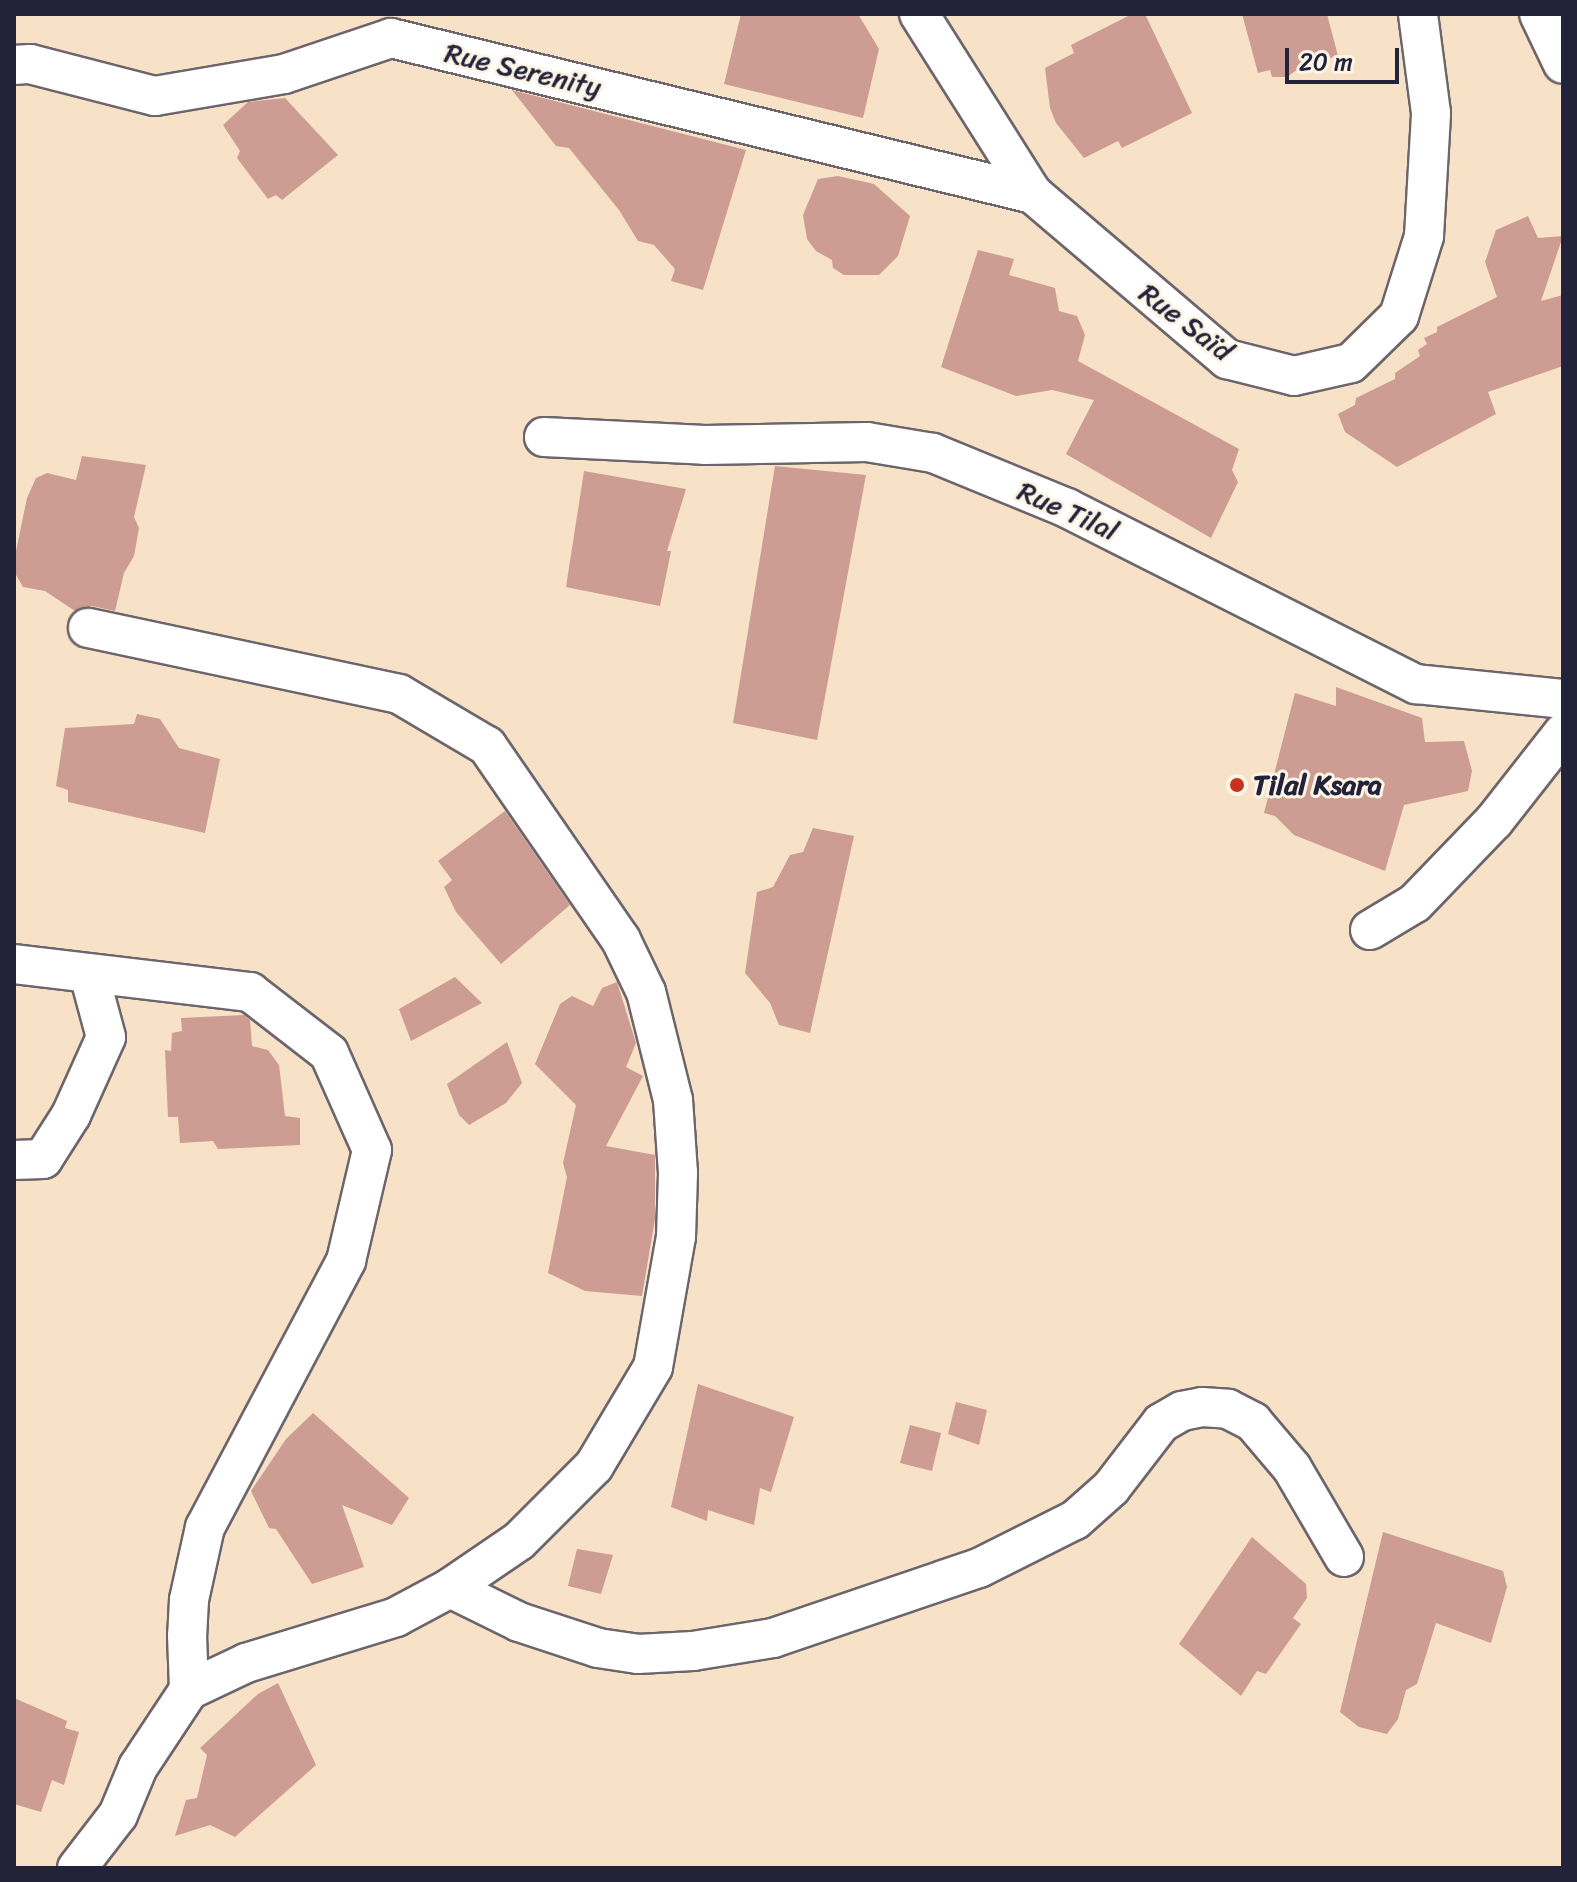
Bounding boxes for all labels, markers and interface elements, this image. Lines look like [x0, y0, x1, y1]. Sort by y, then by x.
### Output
scale bar [1289, 32, 1403, 82]
street label: Rue Serenity [441, 36, 605, 104]
text: 20 m [1299, 41, 1353, 83]
street label: Rue Saïd [1133, 276, 1239, 368]
street label: Rue Tilal [1012, 474, 1124, 548]
place label: Tilal Ksara [1253, 768, 1383, 802]
marker: Tilal Ksara [1228, 776, 1246, 794]

